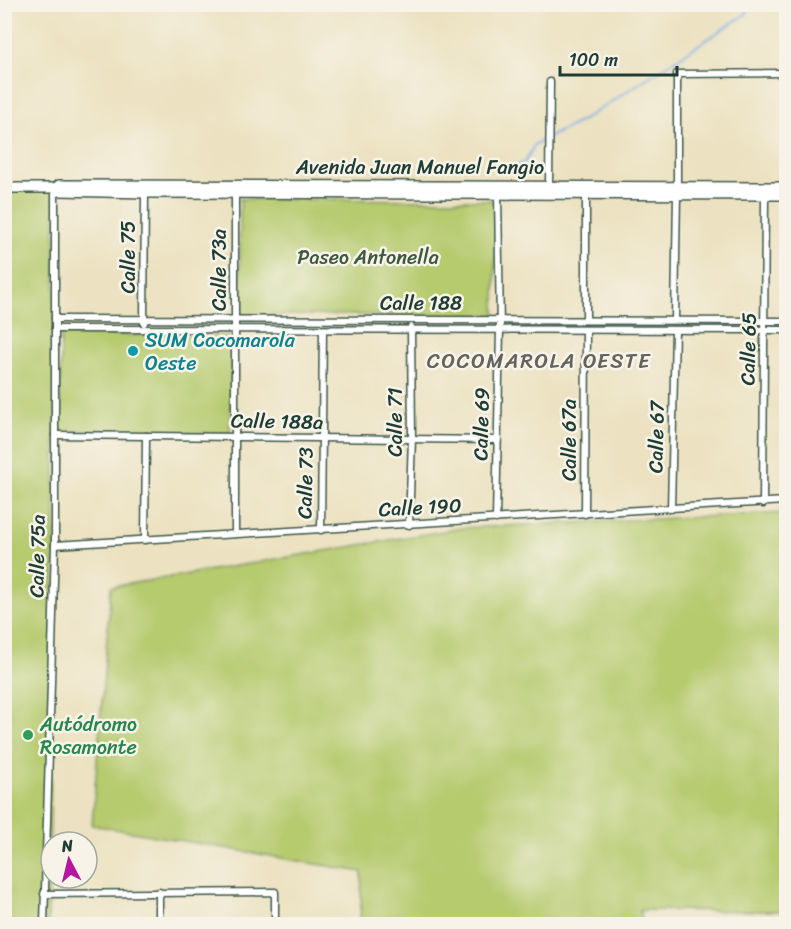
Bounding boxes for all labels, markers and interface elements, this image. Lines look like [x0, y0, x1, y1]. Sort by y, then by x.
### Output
scale bar [560, 39, 677, 77]
text: 100 m [569, 44, 618, 76]
street label: Avenida Juan Manuel Fangio [295, 150, 544, 185]
street label: Calle 75 [111, 220, 146, 294]
street label: Calle 73a [202, 229, 237, 311]
park label: Paseo Antonella [297, 240, 439, 275]
street label: Calle 188 [380, 286, 462, 321]
street label: Calle 65 [730, 312, 767, 386]
place label: SUM Cocomarola Oeste [145, 323, 296, 381]
district label: COCOMAROLA OESTE [427, 342, 651, 380]
marker: SUM Cocomarola Oeste [126, 344, 140, 358]
street label: Calle 71 [378, 387, 413, 457]
street label: Calle 69 [463, 387, 500, 461]
street label: Calle 67a [552, 399, 587, 481]
street label: Calle 67 [638, 399, 675, 473]
street label: Calle 188a [231, 403, 323, 440]
street label: Calle 73 [287, 447, 324, 519]
street label: Calle 190 [378, 488, 462, 527]
street label: Calle 75a [19, 514, 56, 598]
place label: Autódromo Rosamonte [39, 707, 137, 765]
marker: Autódromo Rosamonte [21, 728, 35, 742]
north arrow [39, 830, 99, 890]
text: N [59, 830, 75, 861]

